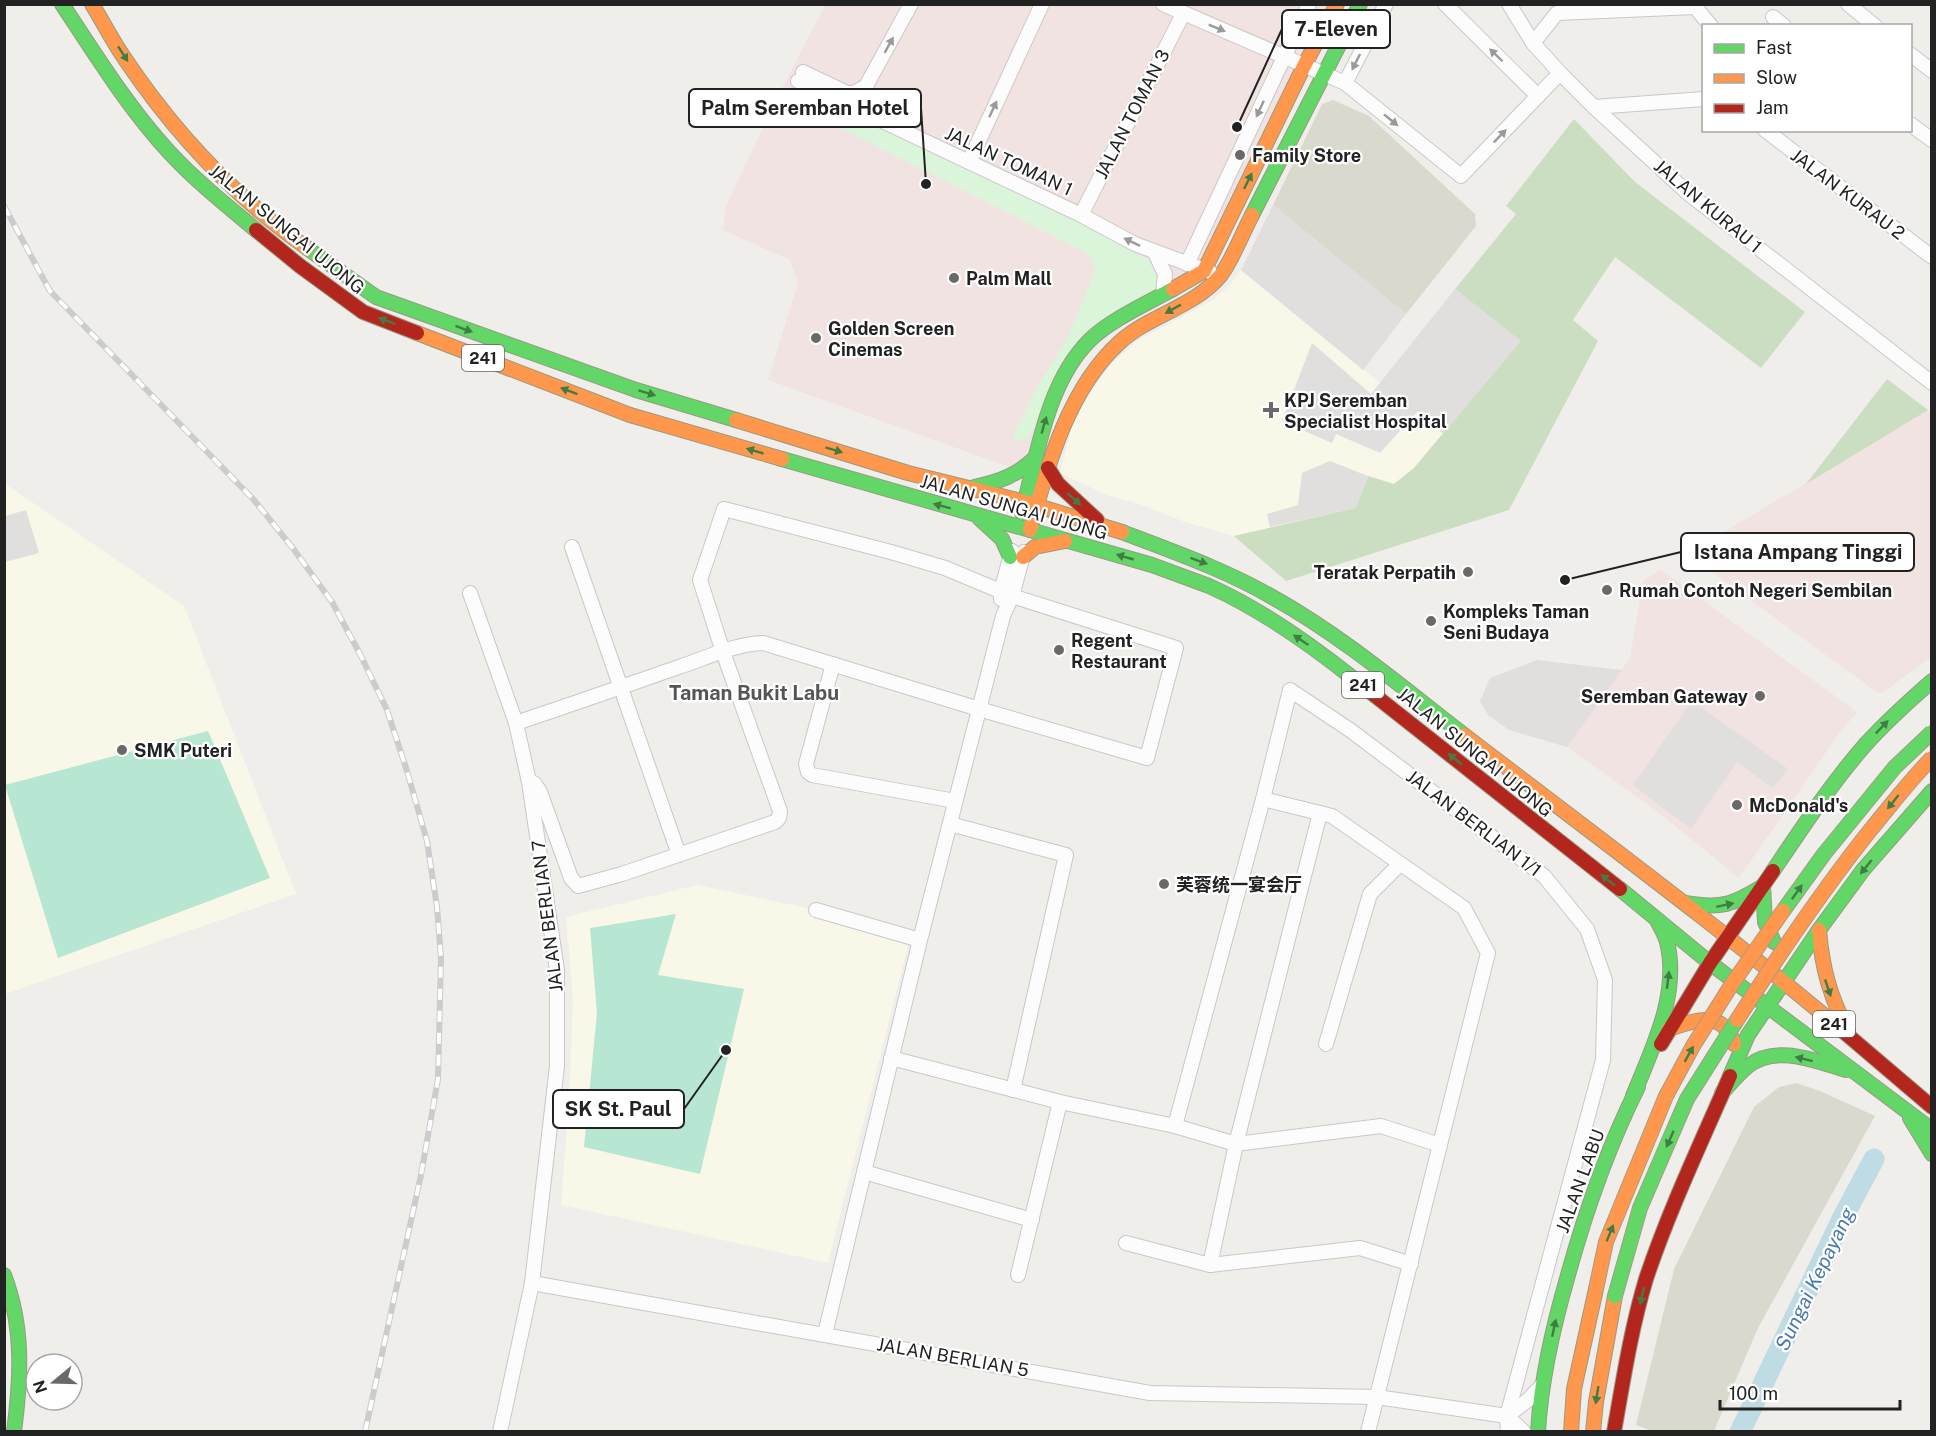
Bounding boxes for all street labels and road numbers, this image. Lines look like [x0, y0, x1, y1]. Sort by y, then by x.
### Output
street label: JALAN TOMAN 3 [1090, 46, 1174, 182]
street label: JALAN TOMAN 1 [942, 122, 1076, 200]
street label: JALAN KURAU 2 [1787, 144, 1909, 244]
street label: JALAN KURAU 1 [1650, 155, 1766, 257]
street label: JALAN SUNGAI UJONG [205, 160, 369, 298]
road number: 241 [462, 345, 504, 371]
street label: JALAN SUNGAI UJONG [918, 470, 1110, 544]
road number: 241 [1342, 672, 1384, 698]
street label: JALAN SUNGAI UJONG [1393, 683, 1557, 821]
street label: JALAN BERLIAN 1/1 [1402, 765, 1546, 881]
street label: JALAN BERLIAN 7 [527, 839, 567, 993]
road number: 241 [1813, 1011, 1855, 1037]
street label: JALAN LABU [1552, 1126, 1608, 1236]
street label: JALAN BERLIAN 5 [875, 1333, 1031, 1381]

